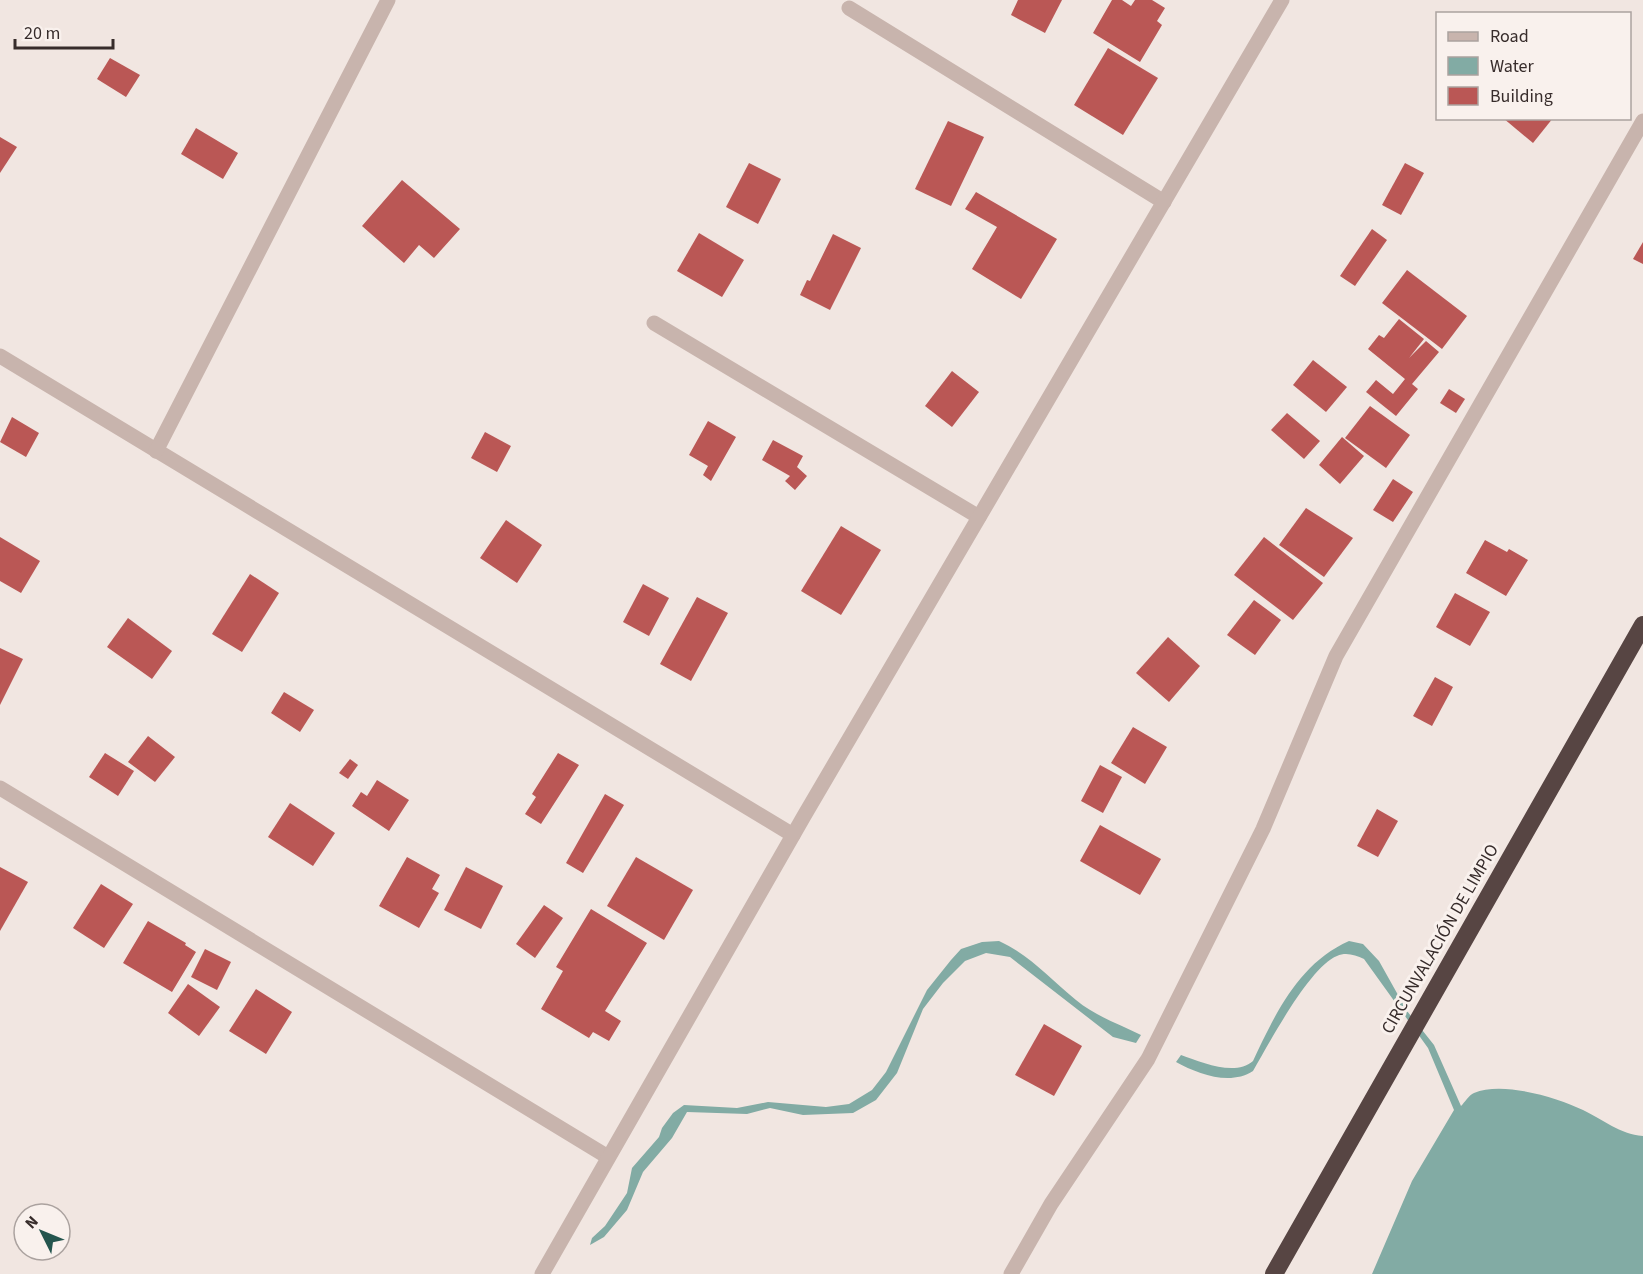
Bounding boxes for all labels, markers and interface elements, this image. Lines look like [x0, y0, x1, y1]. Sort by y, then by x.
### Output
scale bar [15, 12, 112, 50]
legend [1436, 12, 1631, 120]
text: 20 m [24, 21, 60, 46]
text: Road [1490, 24, 1529, 49]
text: Water [1490, 54, 1534, 79]
text: Building [1490, 84, 1553, 109]
street label: CIRCUNVALACIÓN DE LIMPIO [1375, 839, 1505, 1039]
north arrow [12, 1202, 72, 1262]
text: N [20, 1211, 43, 1234]

